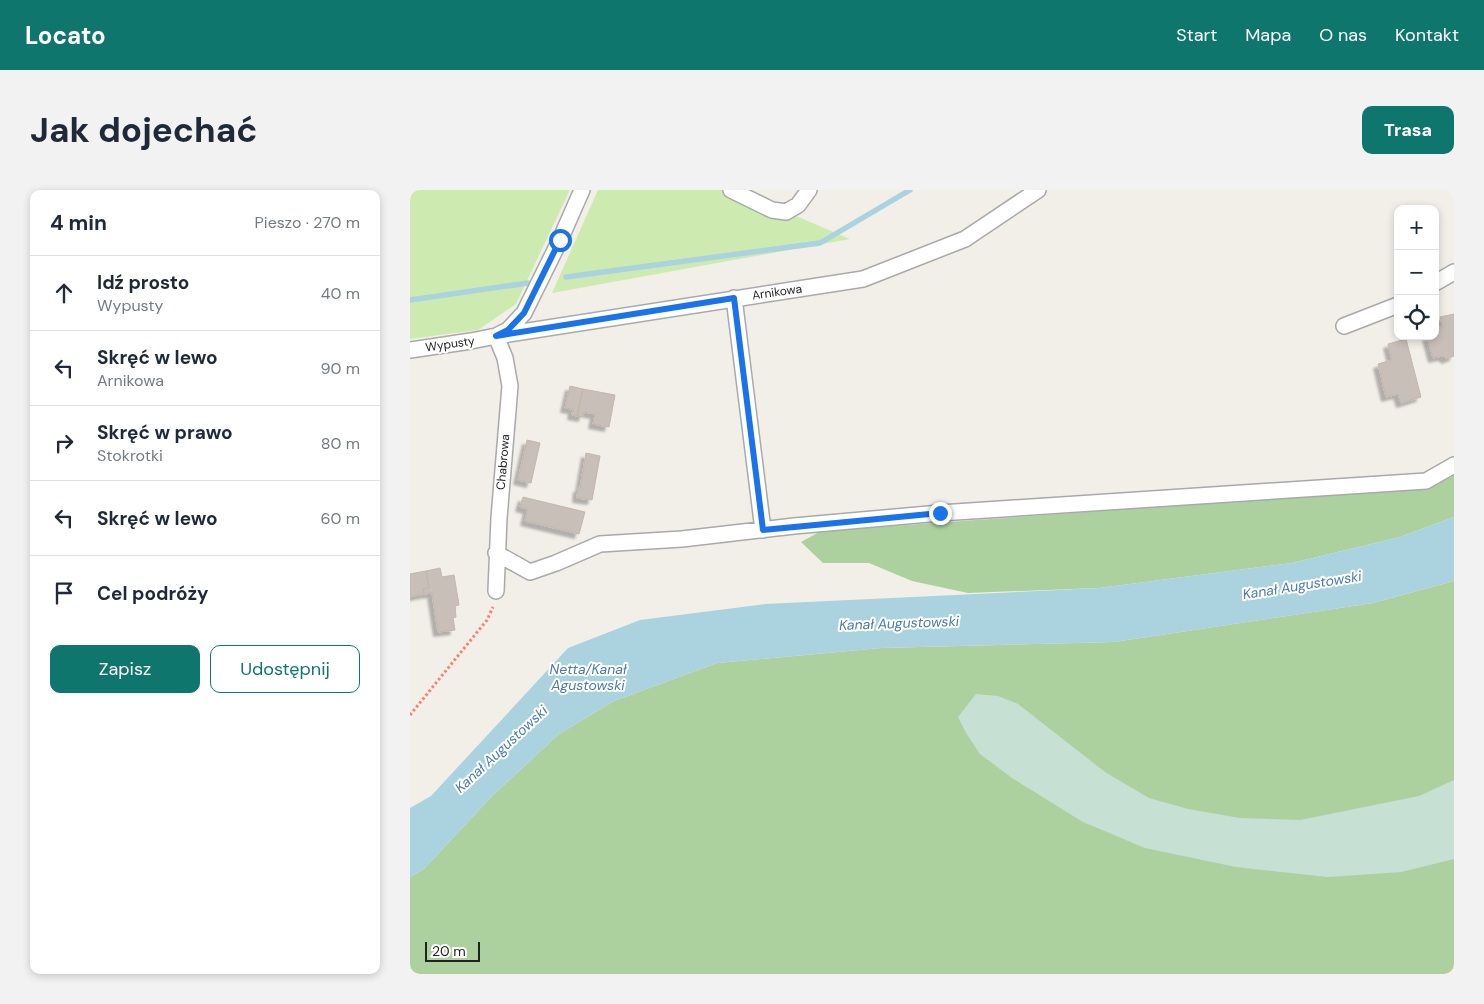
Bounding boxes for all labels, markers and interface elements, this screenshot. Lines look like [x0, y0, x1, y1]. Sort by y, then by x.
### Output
text: Locato [25, 20, 106, 51]
text: Start [1176, 23, 1217, 47]
text: Mapa [1245, 23, 1291, 47]
text: O nas [1319, 23, 1367, 47]
text: Kontakt [1395, 23, 1459, 47]
button: Trasa [1362, 106, 1454, 154]
text: Jak dojechać [30, 107, 257, 153]
map controls [1394, 205, 1439, 340]
button: + [1394, 205, 1439, 250]
text: 4 min [50, 209, 107, 237]
text: Pieszo · 270 m [255, 212, 360, 233]
route start [549, 229, 572, 252]
button: − [1394, 250, 1439, 295]
text: Idź prosto [97, 270, 189, 295]
icon: ahead [50, 279, 78, 307]
street label: Arnikowa [751, 281, 803, 303]
text: 40 m [321, 283, 360, 304]
text: Wypusty [97, 295, 163, 316]
button: locate [1394, 295, 1439, 340]
street label: Wypusty [424, 333, 476, 355]
text: Skręć w lewo [97, 345, 218, 370]
icon: left [50, 354, 78, 382]
text: 90 m [320, 358, 360, 379]
text: Arnikowa [97, 370, 164, 391]
text: Skręć w prawo [97, 420, 233, 445]
icon: right [50, 429, 78, 457]
text: 80 m [321, 433, 360, 454]
street label: Chabrowa [493, 433, 513, 491]
text: Stokrotki [97, 445, 163, 466]
route end [929, 502, 952, 525]
icon: left [50, 504, 78, 532]
text: Skręć w lewo [97, 506, 218, 531]
text: 60 m [320, 508, 360, 529]
water label: Kanał Augustowski [1241, 567, 1363, 603]
icon: arrive [50, 579, 78, 607]
text: Cel podróży [97, 581, 208, 606]
water label: Kanał Augustowski [839, 612, 960, 634]
button: Zapisz [50, 645, 200, 693]
button: Udostępnij [210, 645, 360, 693]
water label: Netta/Kanał Agustowski [549, 660, 627, 694]
water label: Kanał Augustowski [451, 701, 552, 797]
scale bar [425, 939, 480, 962]
text: 20 m [432, 942, 466, 960]

